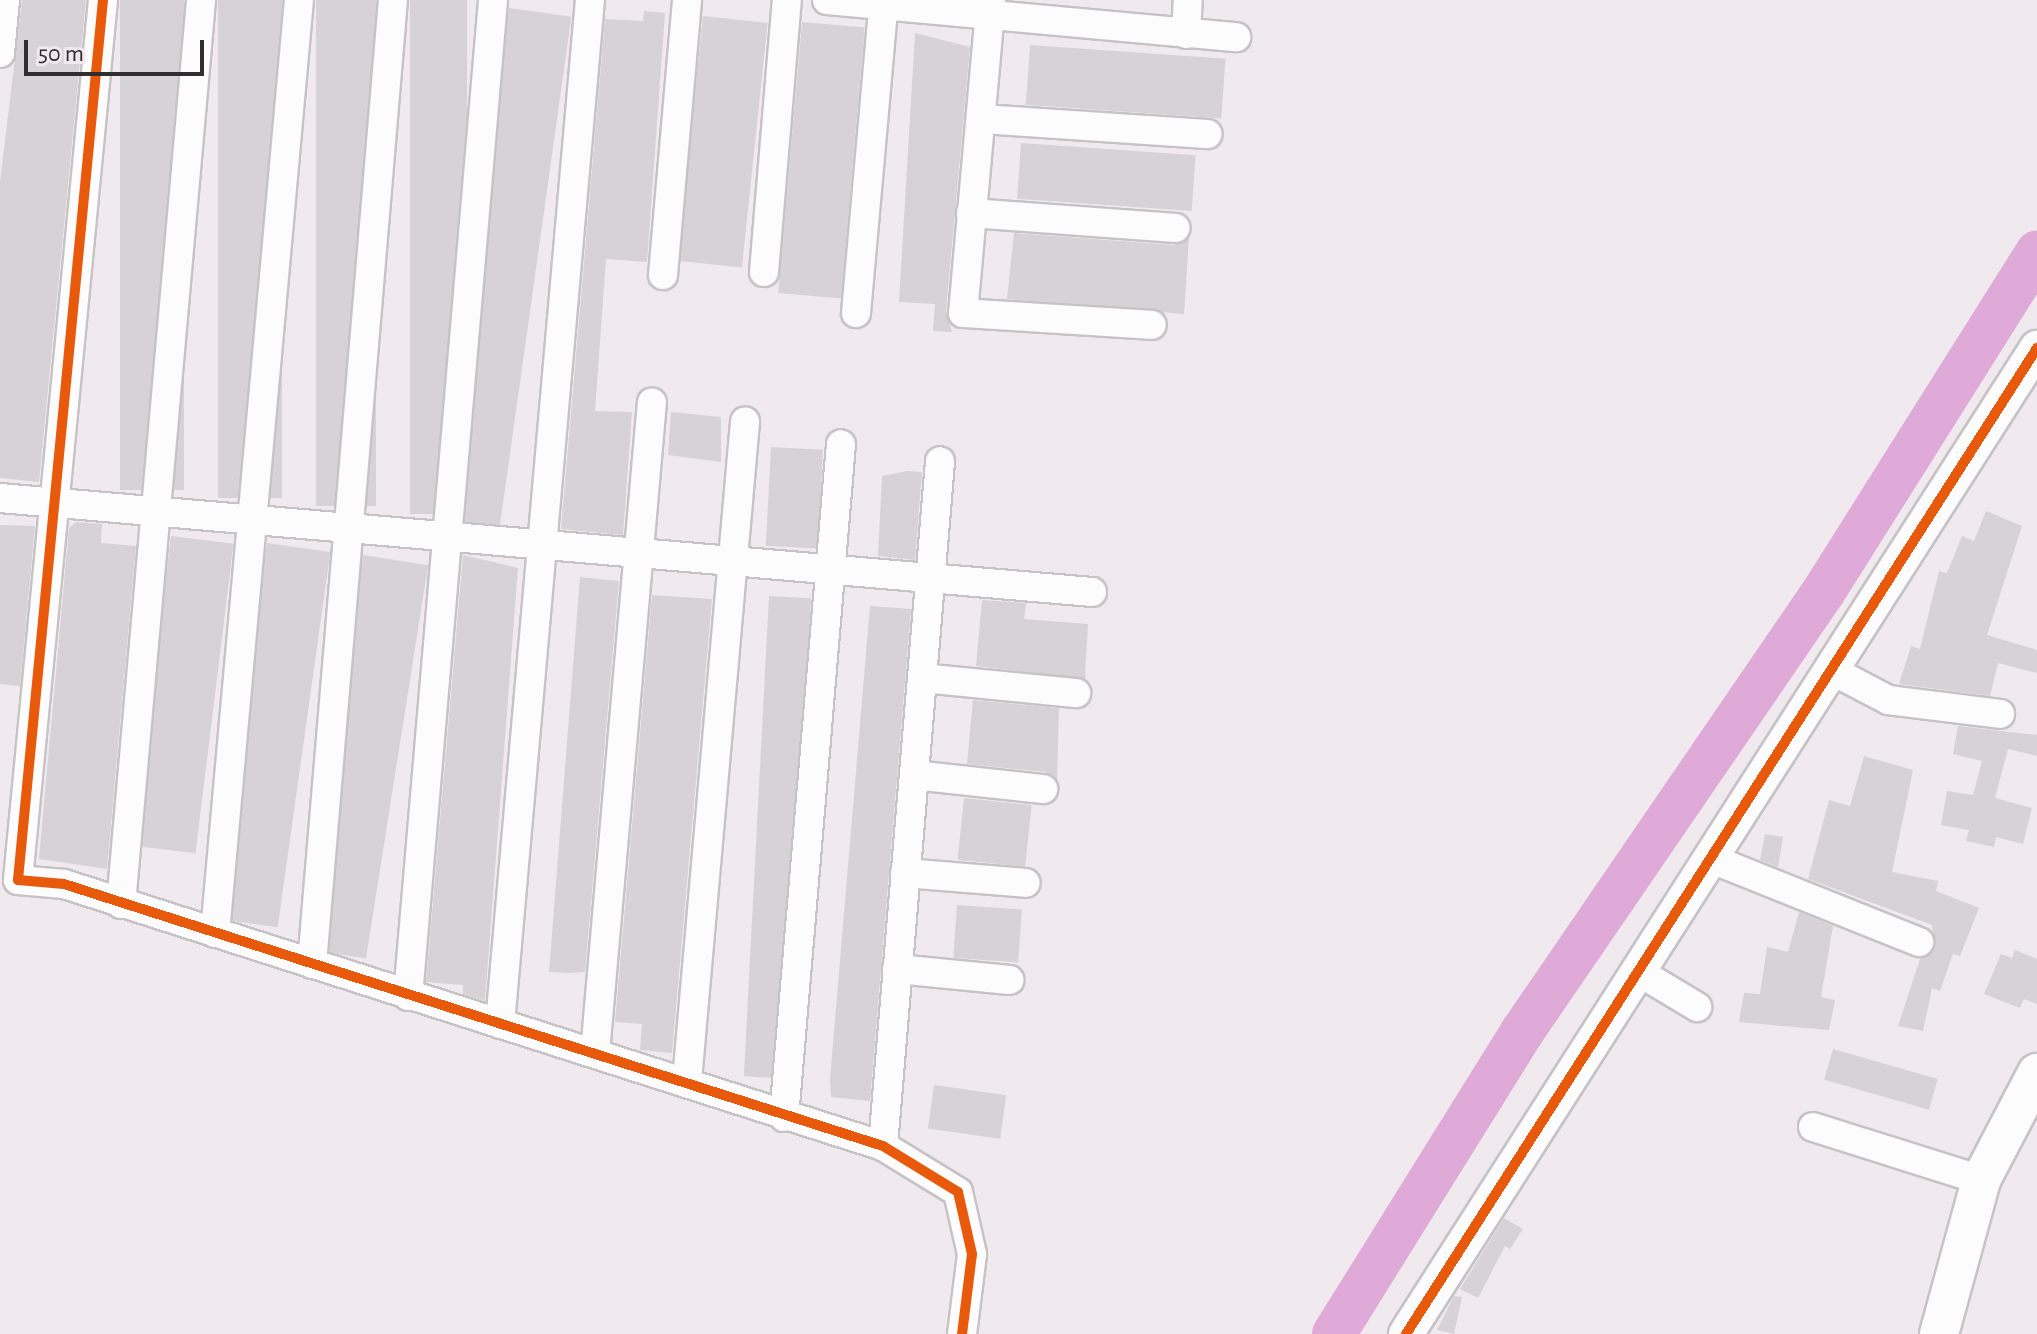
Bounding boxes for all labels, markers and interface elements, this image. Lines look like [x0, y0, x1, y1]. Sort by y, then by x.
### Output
scale bar [28, 24, 208, 74]
text: 50 m [38, 42, 84, 66]

